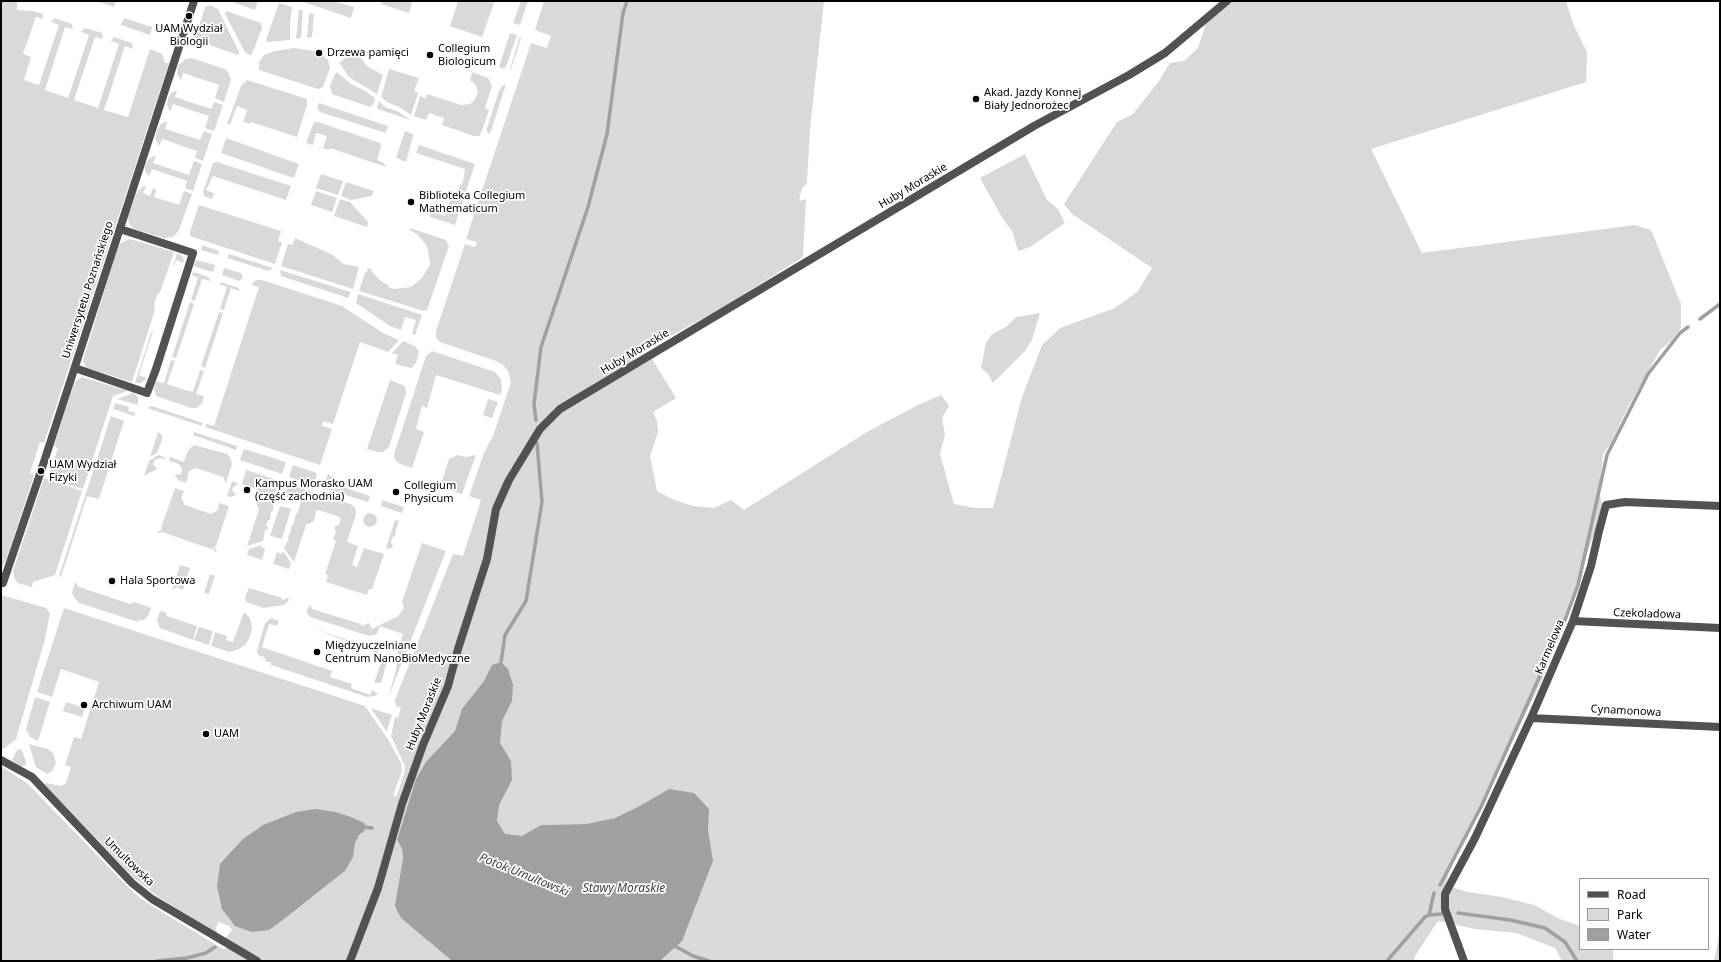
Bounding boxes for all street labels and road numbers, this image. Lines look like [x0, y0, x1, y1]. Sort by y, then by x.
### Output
street label: Huby Moraskie [876, 160, 950, 212]
street label: Uniwersytetu Poznańskiego [60, 220, 116, 360]
street label: Huby Moraskie [598, 326, 672, 378]
street label: Czekoladowa [1613, 606, 1681, 622]
street label: Karmelowa [1533, 618, 1567, 676]
street label: Huby Moraskie [403, 676, 445, 752]
street label: Cynamonowa [1590, 703, 1662, 719]
street label: Umultowska [101, 835, 157, 889]

